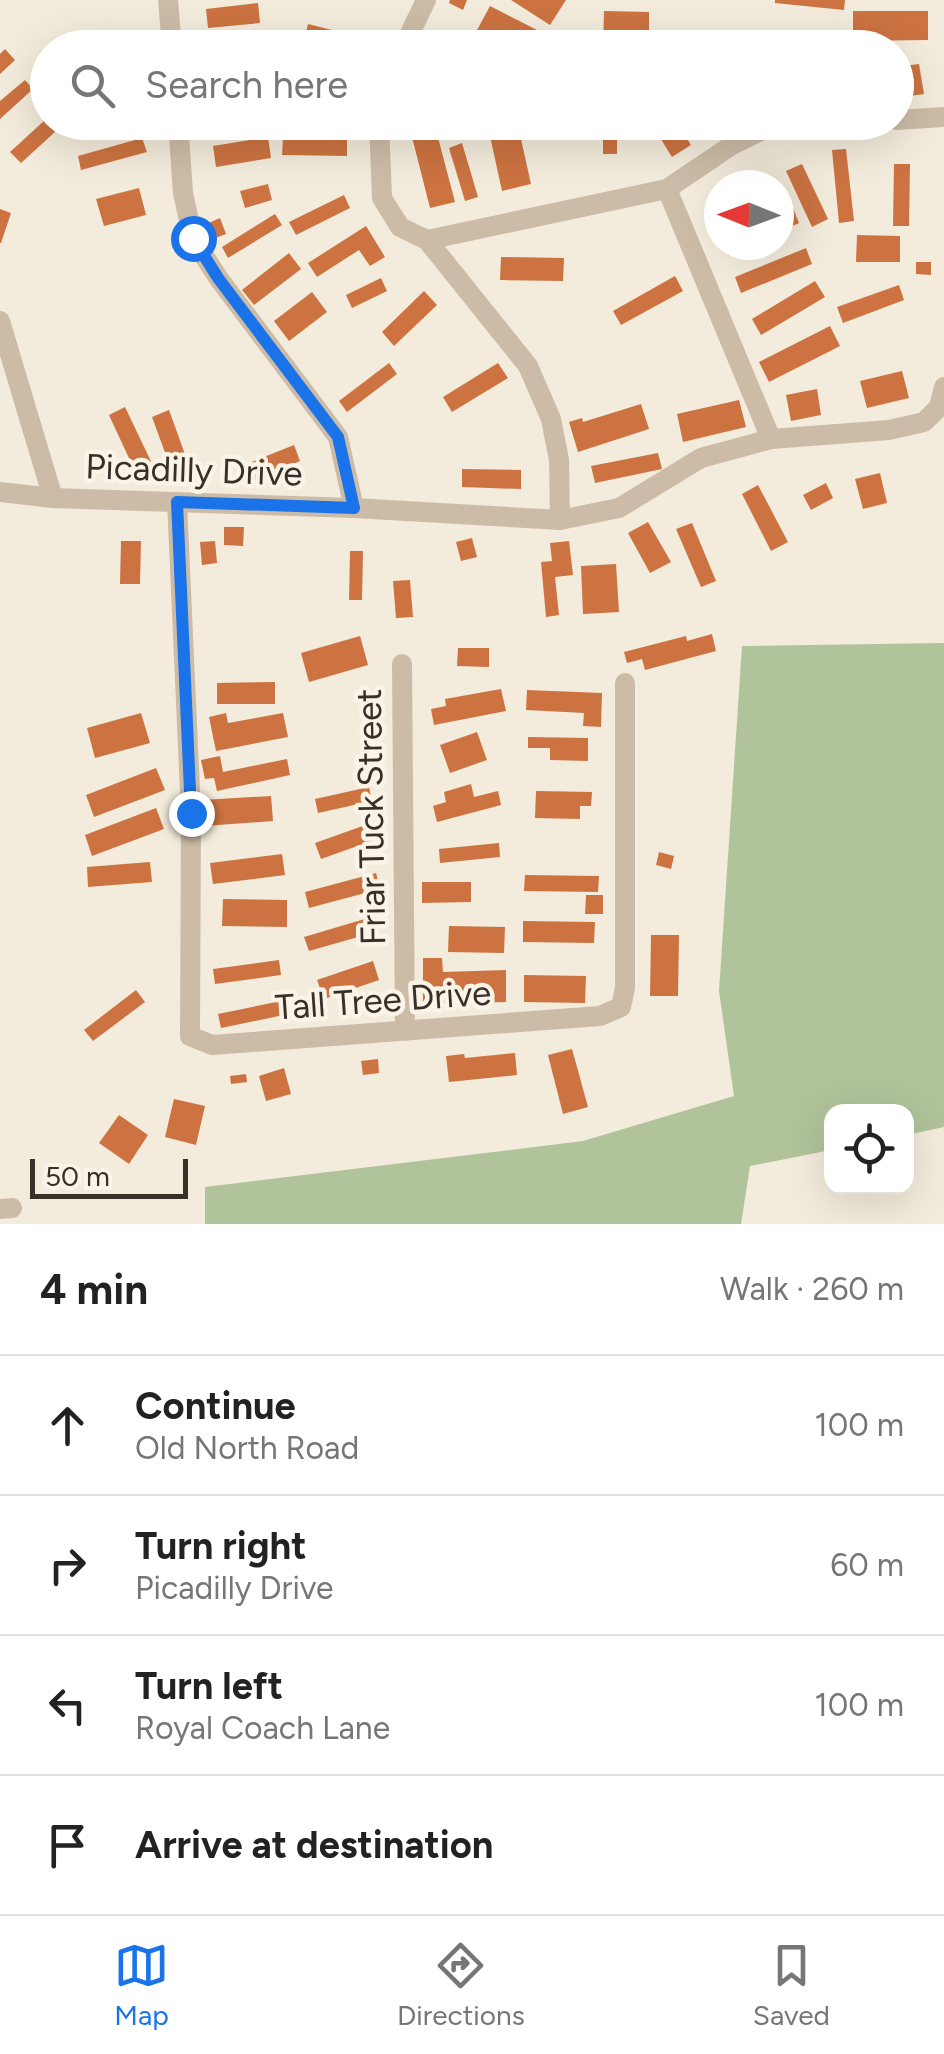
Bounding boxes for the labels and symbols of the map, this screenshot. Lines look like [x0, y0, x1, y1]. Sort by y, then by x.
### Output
north arrow [704, 170, 794, 260]
route start [171, 216, 217, 262]
street label: Picadilly Drive [85, 445, 303, 495]
street label: Friar Tuck Street [348, 688, 394, 946]
route end [169, 791, 215, 837]
street label: Tall Tree Drive [274, 972, 492, 1028]
scale bar [30, 1154, 188, 1198]

